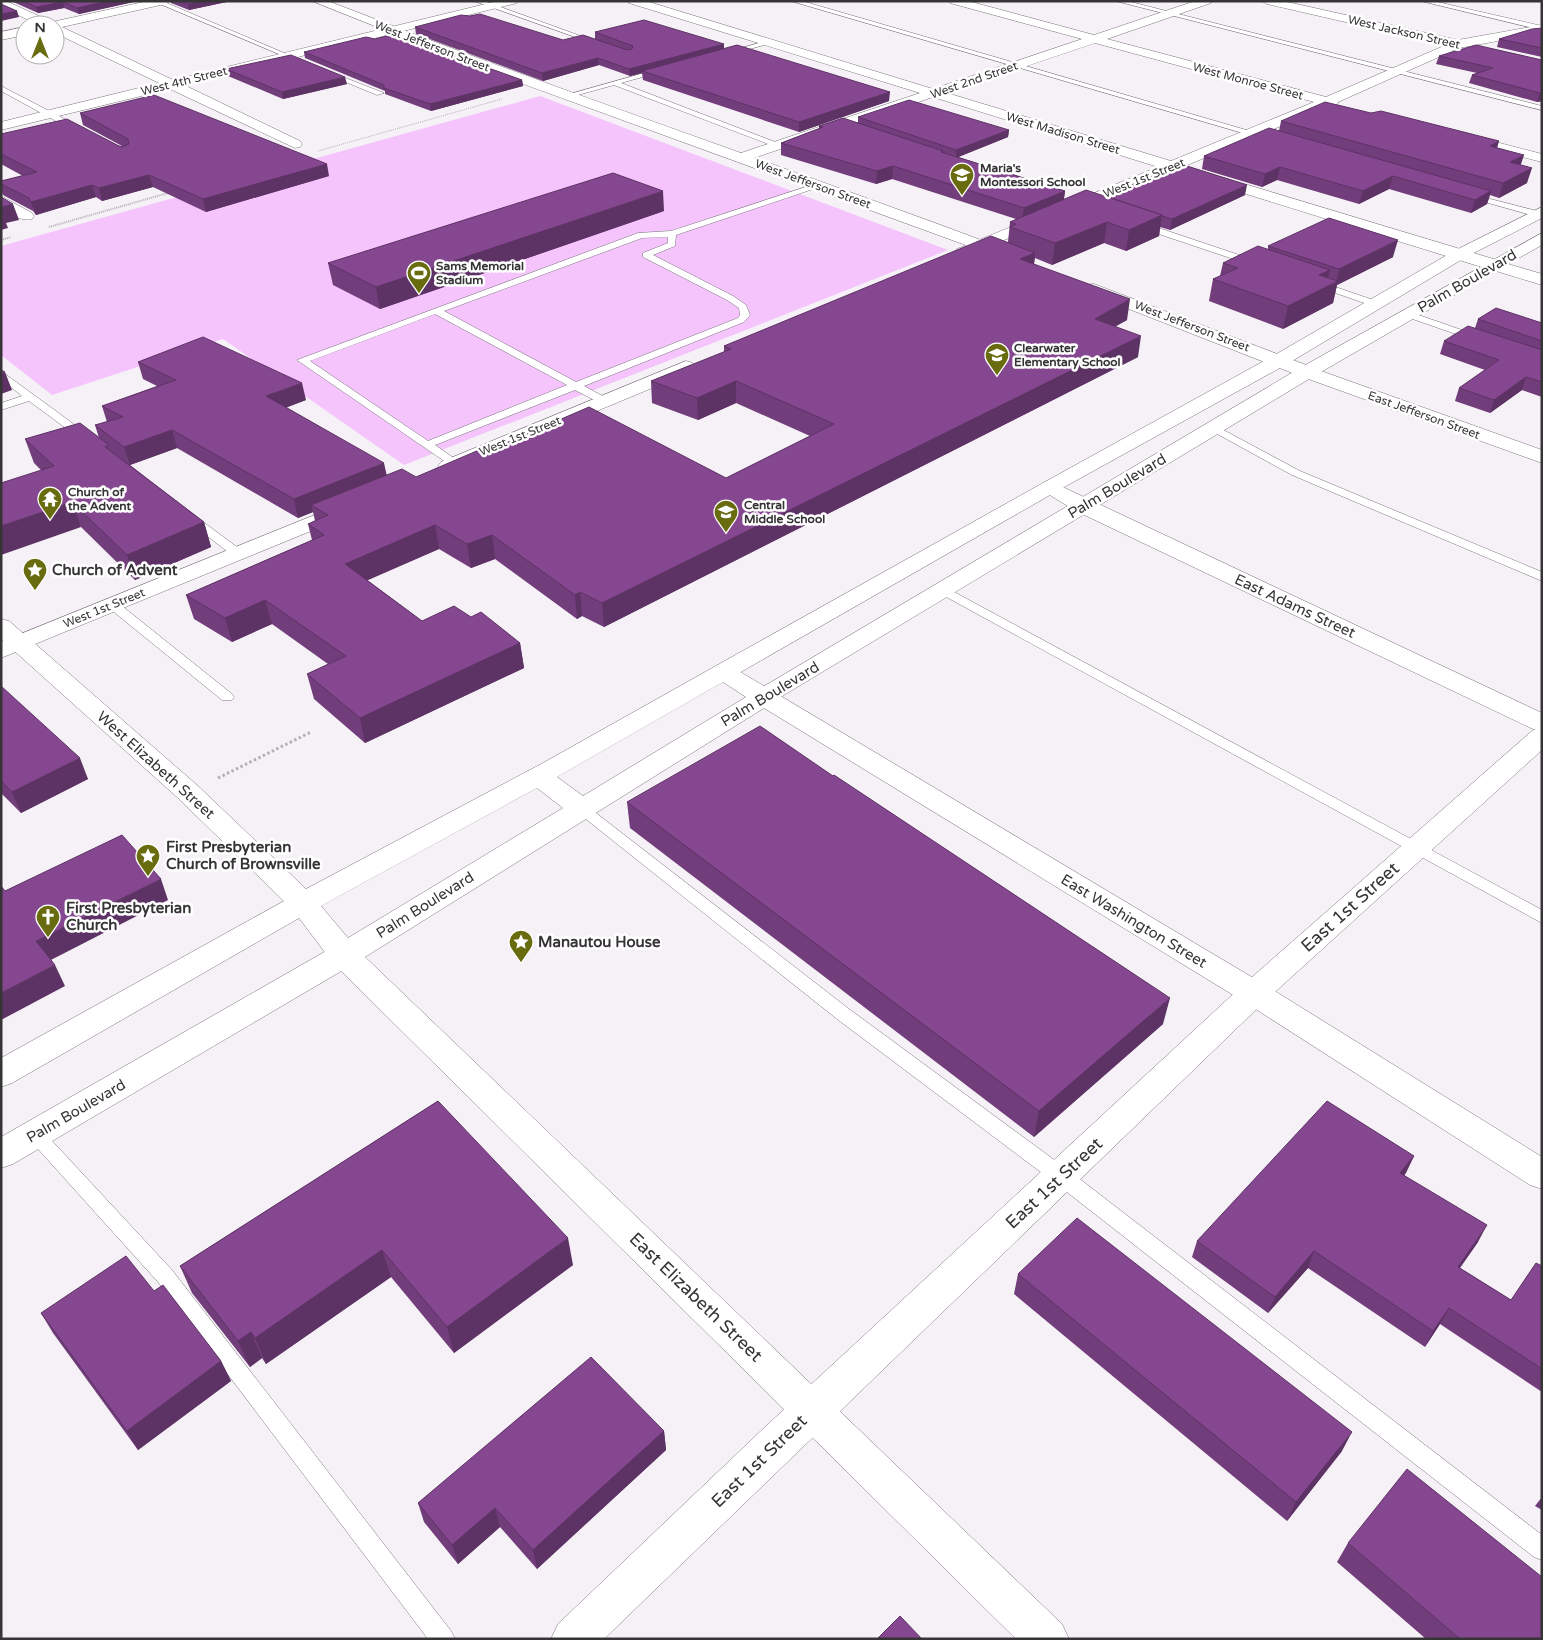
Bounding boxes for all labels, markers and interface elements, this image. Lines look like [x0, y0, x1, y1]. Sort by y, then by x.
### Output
street label: West Jackson Street [1346, 12, 1462, 52]
north arrow [15, 15, 65, 65]
street label: West Jefferson Street [372, 18, 492, 75]
text: N [34, 19, 46, 36]
street label: West 2nd Street [928, 58, 1020, 102]
street label: West Monroe Street [1191, 60, 1305, 103]
street label: West 4th Street [139, 63, 229, 99]
street label: West Madison Street [1004, 109, 1122, 157]
street label: West 1st Street [1101, 155, 1187, 201]
street label: West Jefferson Street [753, 157, 873, 212]
place label: Maria's Montessori School [980, 161, 1085, 189]
school or university icon: Maria's Montessori School [949, 162, 975, 196]
street label: Palm Boulevard [1414, 245, 1520, 317]
place label: Sams Memorial Stadium [436, 259, 524, 287]
sports icon: Sams Memorial Stadium [406, 260, 432, 294]
street label: West Jefferson Street [1132, 298, 1252, 355]
place label: Clearwater Elementary School [1014, 341, 1121, 370]
school or university icon: Clearwater Elementary School [984, 342, 1010, 376]
street label: East Jefferson Street [1366, 388, 1482, 442]
street label: West 1st Street [477, 413, 563, 459]
street label: Palm Boulevard [1065, 450, 1169, 522]
place label: Church of the Advent [67, 485, 131, 513]
temple icon: Church of the Advent [37, 486, 63, 520]
place label: Central Middle School [744, 498, 825, 526]
school or university icon: Central Middle School [713, 499, 739, 533]
place icon: Church of Advent [22, 557, 48, 591]
place label: Church of Advent [52, 561, 178, 579]
street label: East Adams Street [1232, 570, 1359, 642]
street label: West 1st Street [61, 585, 147, 631]
street label: Palm Boulevard [718, 658, 822, 730]
street label: West Elizabeth Street [93, 707, 219, 823]
place label: First Presbyterian Church of Brownsville [166, 838, 321, 873]
place icon: First Presbyterian Church of Brownsville [135, 843, 161, 877]
street label: East 1st Street [1296, 857, 1404, 957]
street label: Palm Boulevard [373, 868, 477, 942]
street label: East Washington Street [1058, 870, 1210, 972]
place label: First Presbyterian Church [66, 899, 191, 934]
church icon: First Presbyterian Church [35, 904, 61, 938]
place icon: Manautou House [508, 929, 534, 963]
place label: Manautou House [538, 933, 661, 951]
street label: Palm Boulevard [23, 1075, 129, 1147]
street label: East 1st Street [1001, 1132, 1107, 1233]
street label: East Elizabeth Street [625, 1228, 767, 1366]
street label: East 1st Street [707, 1410, 811, 1512]

